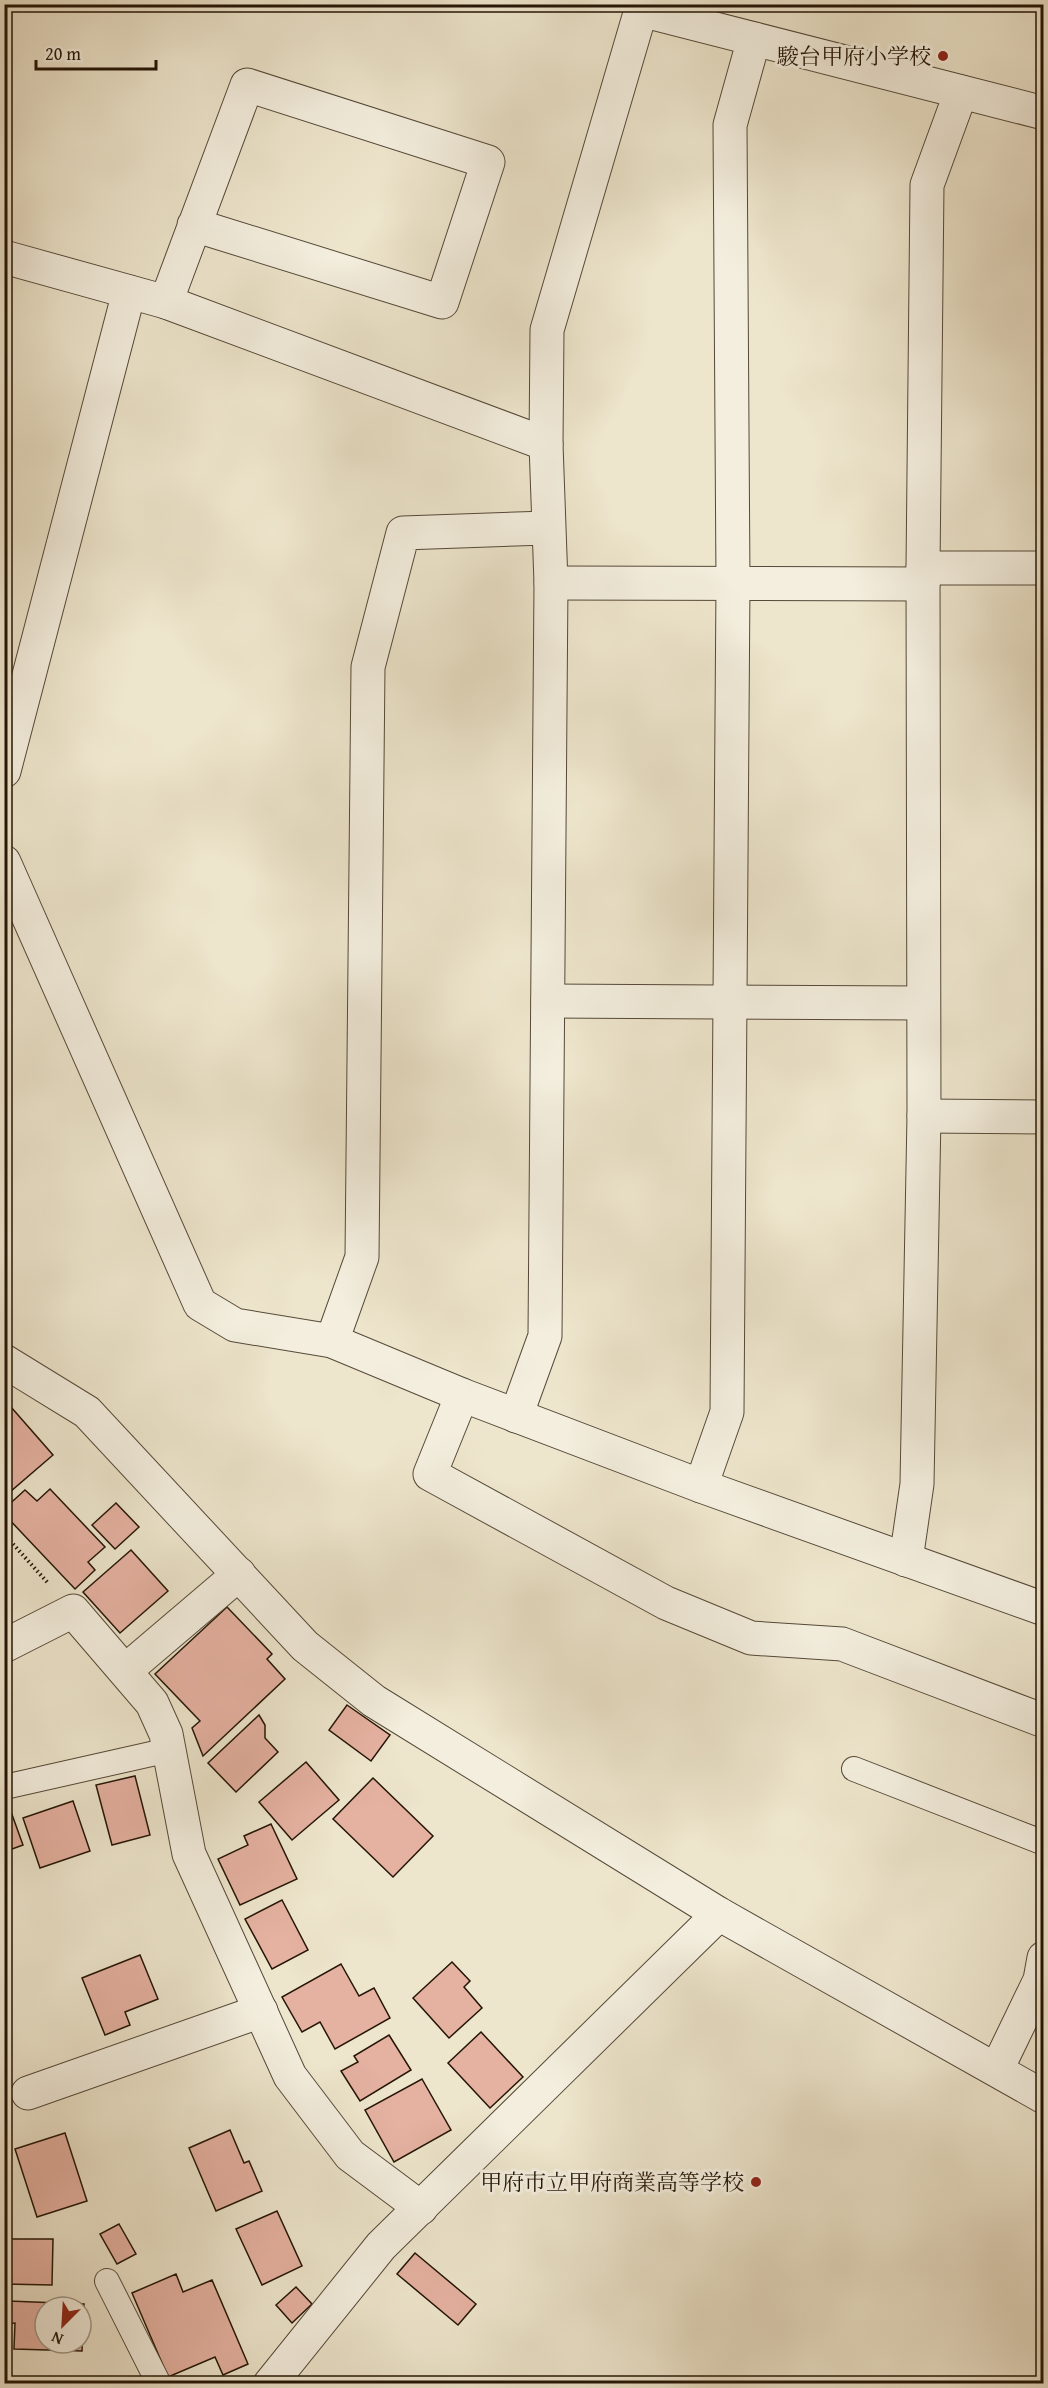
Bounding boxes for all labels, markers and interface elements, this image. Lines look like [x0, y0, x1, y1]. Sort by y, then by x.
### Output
scale bar [36, 33, 156, 71]
text: 20 m [45, 40, 81, 67]
place label: 駿台甲府小学校 [777, 40, 931, 72]
marker: 駿台甲府小学校 [936, 49, 950, 63]
place label: 甲府市立甲府商業高等学校 [480, 2166, 744, 2198]
marker: 甲府市立甲府商業高等学校 [749, 2175, 763, 2189]
north arrow [33, 2295, 93, 2355]
text: N [47, 2325, 67, 2352]

